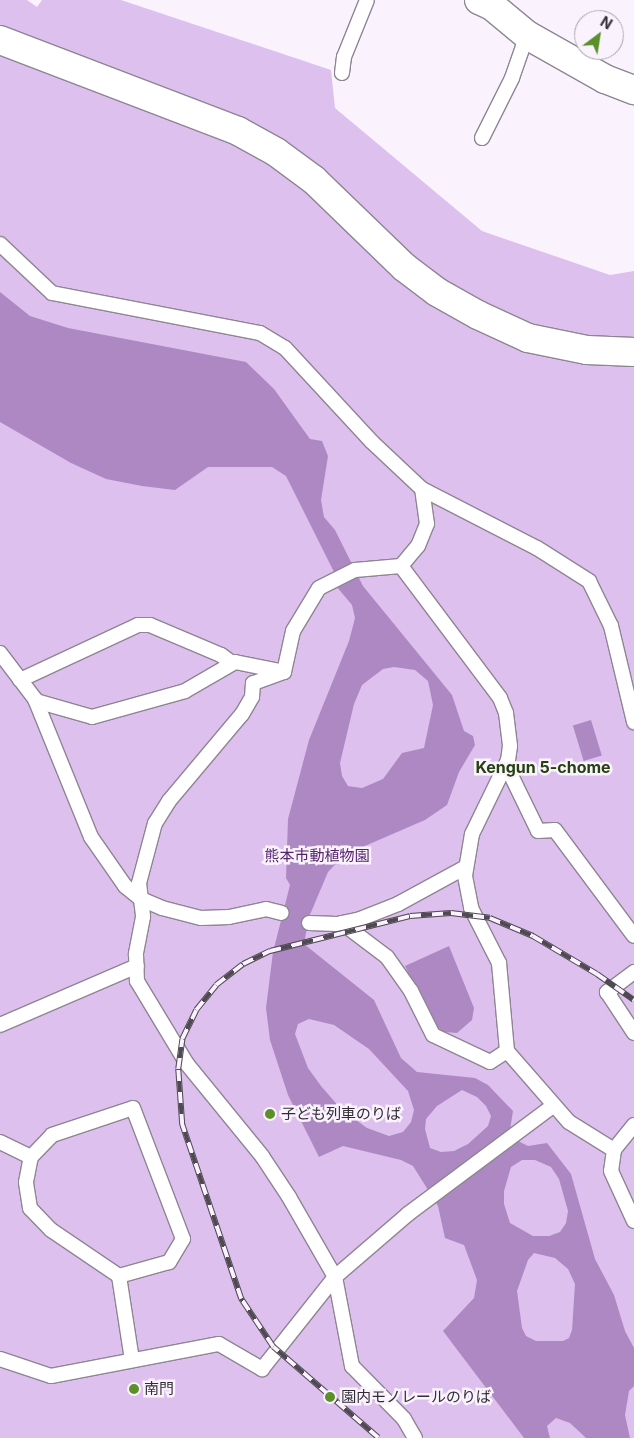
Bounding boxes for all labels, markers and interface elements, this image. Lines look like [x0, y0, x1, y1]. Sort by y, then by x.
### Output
north arrow [574, 10, 624, 60]
text: N [598, 13, 615, 33]
district label: Kengun 5-chome [475, 757, 611, 777]
park label: 熊本市動植物園 [265, 847, 369, 865]
place label: 子ども列車のりば [281, 1105, 401, 1123]
marker: 子ども列車のりば [263, 1107, 277, 1121]
place label: 南門 [144, 1380, 174, 1398]
marker: 南門 [128, 1383, 140, 1395]
place label: 園内モノレールのりば [341, 1388, 491, 1406]
marker: 園内モノレールのりば [323, 1390, 337, 1404]

